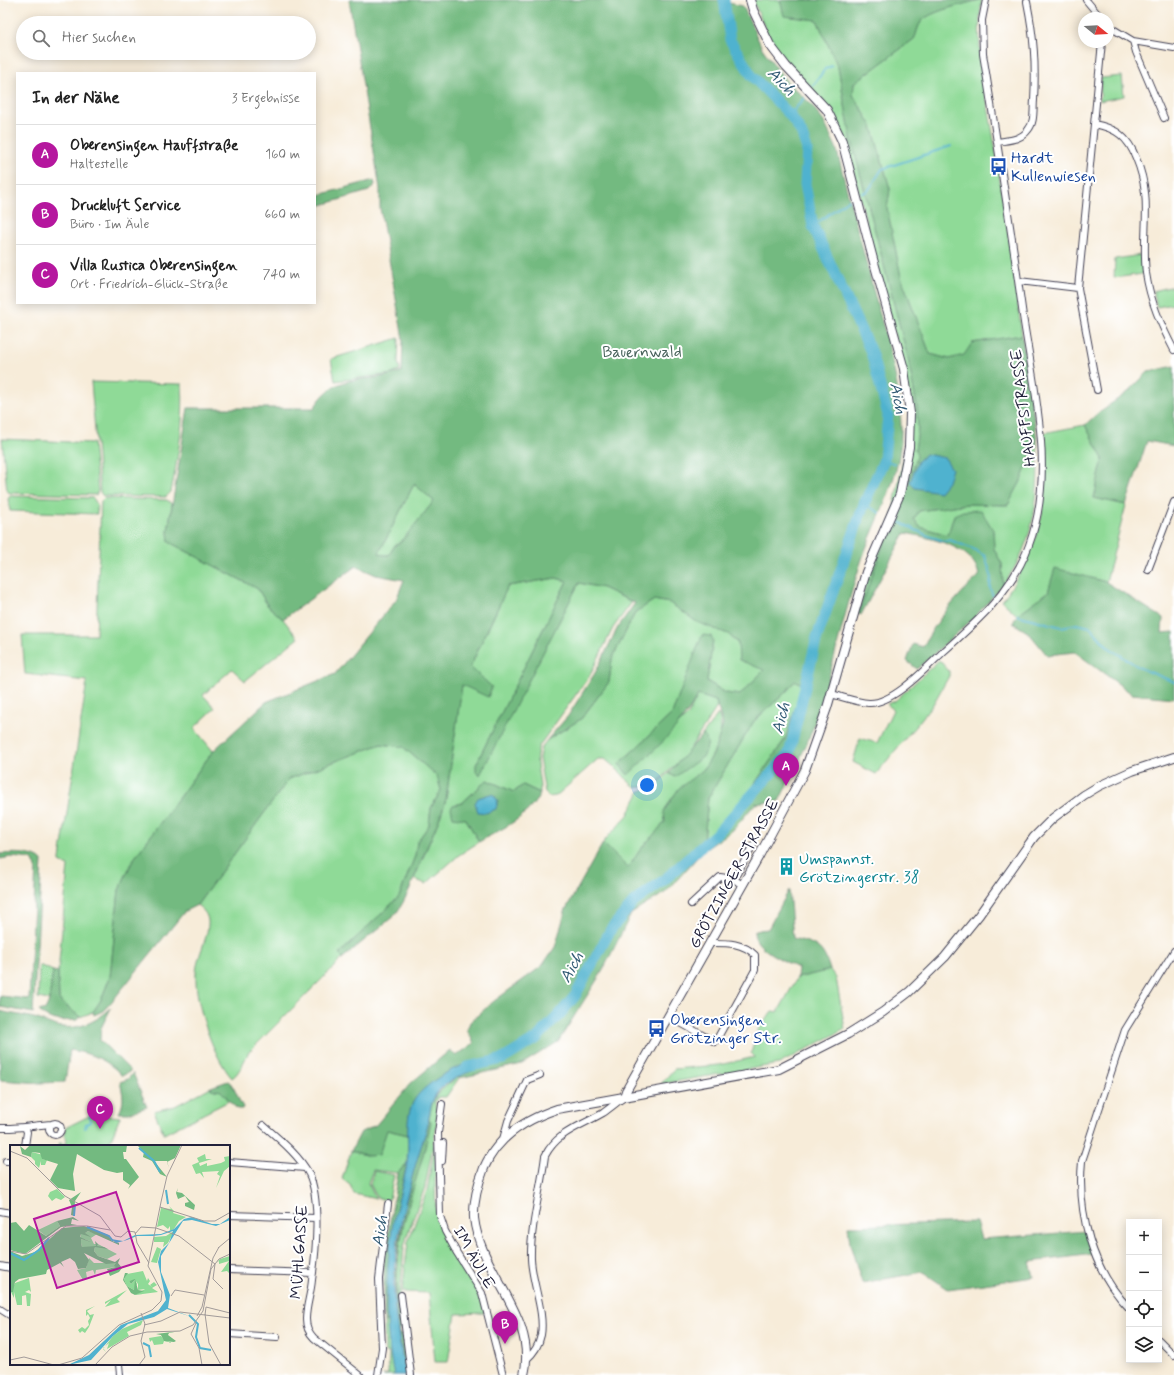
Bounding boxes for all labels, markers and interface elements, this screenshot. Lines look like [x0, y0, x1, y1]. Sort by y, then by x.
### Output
north arrow [1078, 12, 1114, 48]
search box [16, 16, 316, 60]
icon: search [30, 27, 52, 49]
text: Hier suchen [62, 28, 136, 48]
water label: Aich [762, 63, 800, 101]
text: In der Nähe [32, 87, 120, 109]
text: 3 Ergebnisse [232, 90, 300, 107]
text: Oberensingen Hauffstraße [70, 136, 238, 156]
text: A [41, 146, 49, 163]
text: 160 m [265, 146, 300, 163]
place label: Hardt Kullenwiesen [1011, 148, 1096, 187]
text: Haltestelle [70, 156, 128, 173]
bus stop icon: Hardt Kullenwiesen [988, 156, 1008, 176]
text: Druckluft Service [70, 196, 181, 216]
text: B [41, 206, 49, 223]
text: 660 m [264, 206, 300, 223]
text: Büro · Im Äule [70, 216, 149, 233]
text: Villa Rustica Oberensingen [70, 256, 237, 276]
text: C [40, 266, 50, 283]
text: 740 m [263, 266, 300, 283]
text: Ort · Friedrich-Glück-Straße [70, 276, 228, 293]
park label: Bauernwald [602, 342, 682, 363]
street label: HAUFFSTRASSE [1006, 348, 1041, 468]
water label: Aich [884, 381, 912, 416]
water label: Aich [766, 700, 796, 736]
pin: A [773, 753, 799, 786]
your location [637, 775, 657, 795]
street label: GRÖTZINGER STRASSE [684, 795, 784, 952]
place label: Umspannst. Grötzingerstr. 38 [799, 849, 919, 888]
building icon: Umspannst. Grötzingerstr. 38 [776, 857, 796, 877]
water label: Aich [555, 948, 589, 987]
place label: Oberensingen Grötzinger Str. [670, 1010, 782, 1049]
bus stop icon: Oberensingen Grötzinger Str. [647, 1018, 667, 1038]
pin: C [87, 1096, 113, 1129]
inset map [10, 1145, 230, 1365]
street label: MÜHLGASSE [286, 1204, 313, 1300]
water label: Aich [367, 1213, 393, 1249]
map controls [1126, 1219, 1162, 1363]
button: + [1126, 1219, 1162, 1255]
street label: IM ÄULE [448, 1223, 500, 1293]
button: − [1126, 1255, 1162, 1291]
button: locate [1126, 1291, 1162, 1327]
pin: B [492, 1311, 518, 1344]
button: layers [1126, 1327, 1162, 1363]

